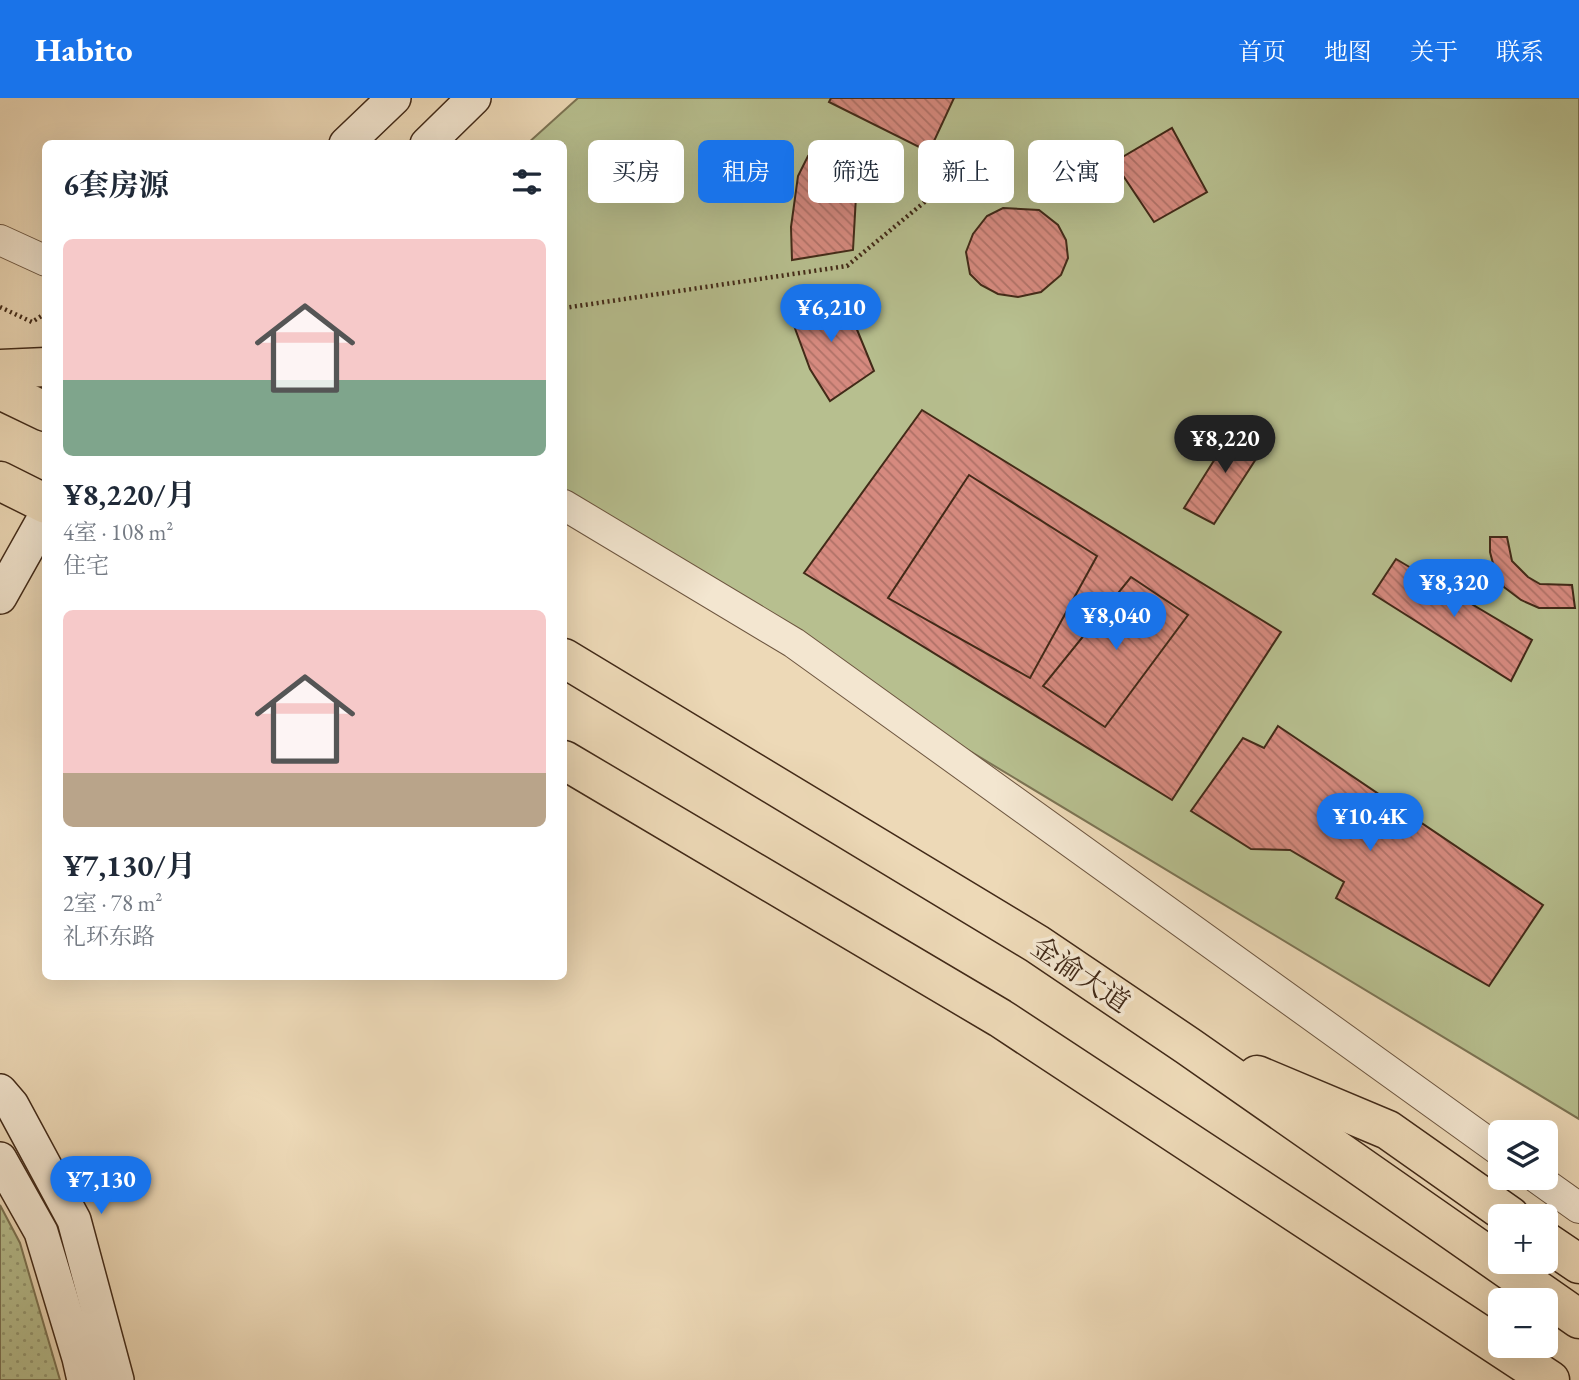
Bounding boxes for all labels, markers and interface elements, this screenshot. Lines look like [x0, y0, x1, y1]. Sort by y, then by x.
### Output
text: Habito [35, 28, 132, 71]
text: 首页 [1238, 36, 1286, 67]
text: 地图 [1324, 36, 1372, 67]
text: 关于 [1410, 36, 1458, 67]
text: 联系 [1496, 36, 1544, 67]
chip: 买房 [588, 140, 684, 203]
chip: 租房 [698, 140, 794, 203]
chip: 筛选 [808, 140, 904, 203]
chip: 新上 [918, 140, 1014, 203]
chip: 公寓 [1028, 140, 1124, 203]
icon: filters [508, 163, 546, 201]
text: 6套房源 [63, 165, 169, 204]
icon: home [242, 285, 368, 411]
pin: ¥6,210 [774, 285, 888, 344]
text: ¥6,210 [796, 292, 866, 322]
pin: ¥8,220 [1168, 416, 1282, 475]
text: ¥8,220 [1190, 423, 1260, 453]
text: ¥8,220/月 [63, 475, 196, 514]
text: 4室 · 108 m² [63, 517, 173, 547]
text: 住宅 [63, 550, 109, 580]
pin: ¥8,320 [1397, 560, 1511, 619]
text: ¥8,320 [1419, 567, 1489, 597]
pin: ¥8,040 [1059, 592, 1173, 652]
text: ¥8,040 [1081, 600, 1151, 630]
icon: home [242, 656, 368, 782]
pin: ¥10.4K [1313, 794, 1427, 853]
text: ¥10.4K [1333, 801, 1407, 831]
text: ¥7,130/月 [63, 846, 196, 885]
text: 2室 · 78 m² [63, 888, 162, 918]
text: 礼环东路 [63, 921, 155, 951]
street label: 金渝大道 [1025, 928, 1137, 1020]
map controls [1488, 1120, 1558, 1358]
button: layers [1488, 1120, 1558, 1190]
pin: ¥7,130 [44, 1156, 158, 1216]
text: ¥7,130 [66, 1164, 136, 1194]
button: + [1488, 1204, 1558, 1274]
button: − [1488, 1288, 1558, 1358]

